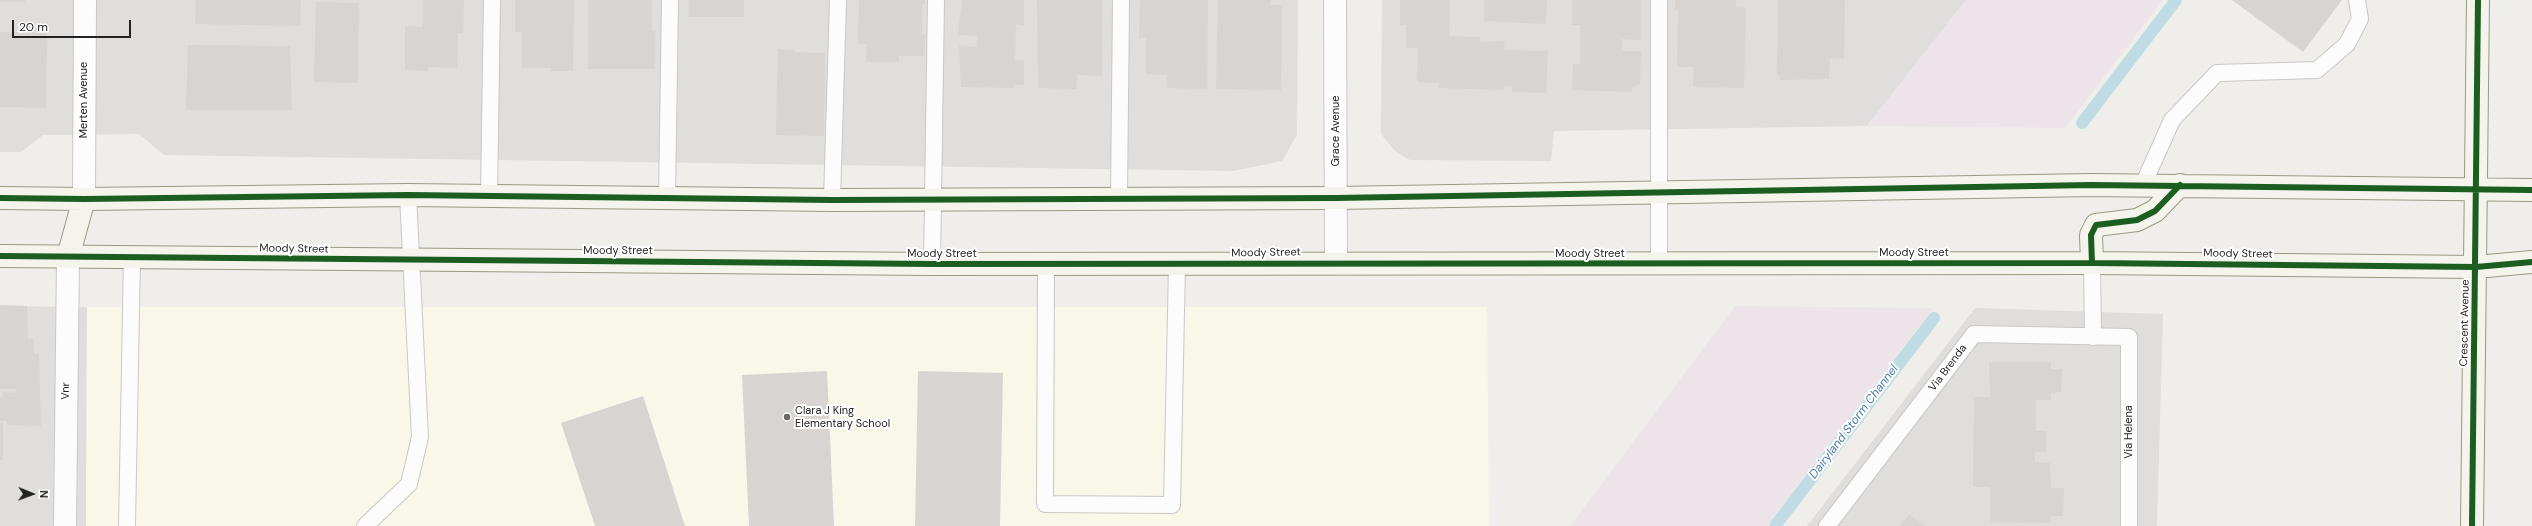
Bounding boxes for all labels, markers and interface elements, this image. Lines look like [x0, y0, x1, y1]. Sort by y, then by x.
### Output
scale bar [14, 12, 133, 38]
text: 20 m [19, 19, 48, 35]
street label: Merten Avenue [77, 62, 91, 138]
street label: Grace Avenue [1329, 95, 1343, 167]
street label: Moody Street [259, 242, 329, 256]
street label: Moody Street [583, 244, 653, 258]
street label: Moody Street [1231, 246, 1301, 260]
street label: Moody Street [1879, 246, 1949, 260]
street label: Moody Street [907, 247, 977, 261]
street label: Moody Street [1555, 247, 1625, 261]
street label: Moody Street [2203, 247, 2273, 261]
street label: Crescent Avenue [2458, 279, 2472, 367]
street label: Via Brenda [1926, 342, 1970, 394]
water label: Dairyland Storm Channel [1807, 362, 1901, 482]
street label: Vnr [59, 382, 73, 400]
place label: Clara J King Elementary School [795, 404, 890, 430]
street label: Via Helena [2122, 405, 2136, 459]
marker: Clara J King Elementary School [782, 412, 792, 422]
north arrow [12, 474, 52, 514]
text: N [37, 490, 51, 498]

